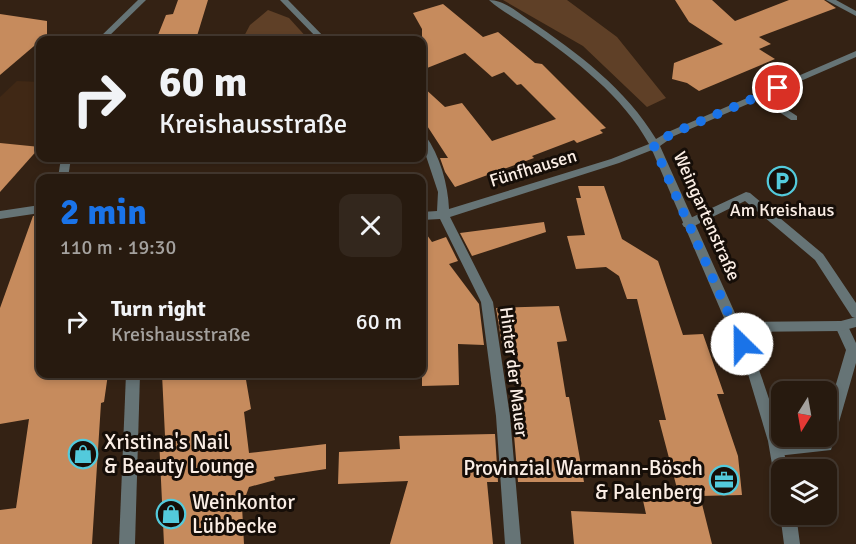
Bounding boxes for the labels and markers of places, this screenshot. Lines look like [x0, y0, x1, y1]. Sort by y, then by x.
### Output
pin [752, 62, 803, 113]
parking icon: Am Kreishaus [766, 165, 798, 197]
place label: Am Kreishaus [730, 199, 834, 221]
place label: Xristina's Nail & Beauty Lounge [104, 429, 255, 479]
shop icon: Xristina's Nail & Beauty Lounge [67, 438, 99, 470]
place label: Provinzial Warmann-Bösch & Palenberg [463, 455, 703, 505]
office icon: Provinzial Warmann-Bösch & Palenberg [708, 464, 740, 496]
place label: Weinkontor Lübbecke [192, 489, 295, 539]
shop icon: Weinkontor Lübbecke [155, 498, 187, 530]

